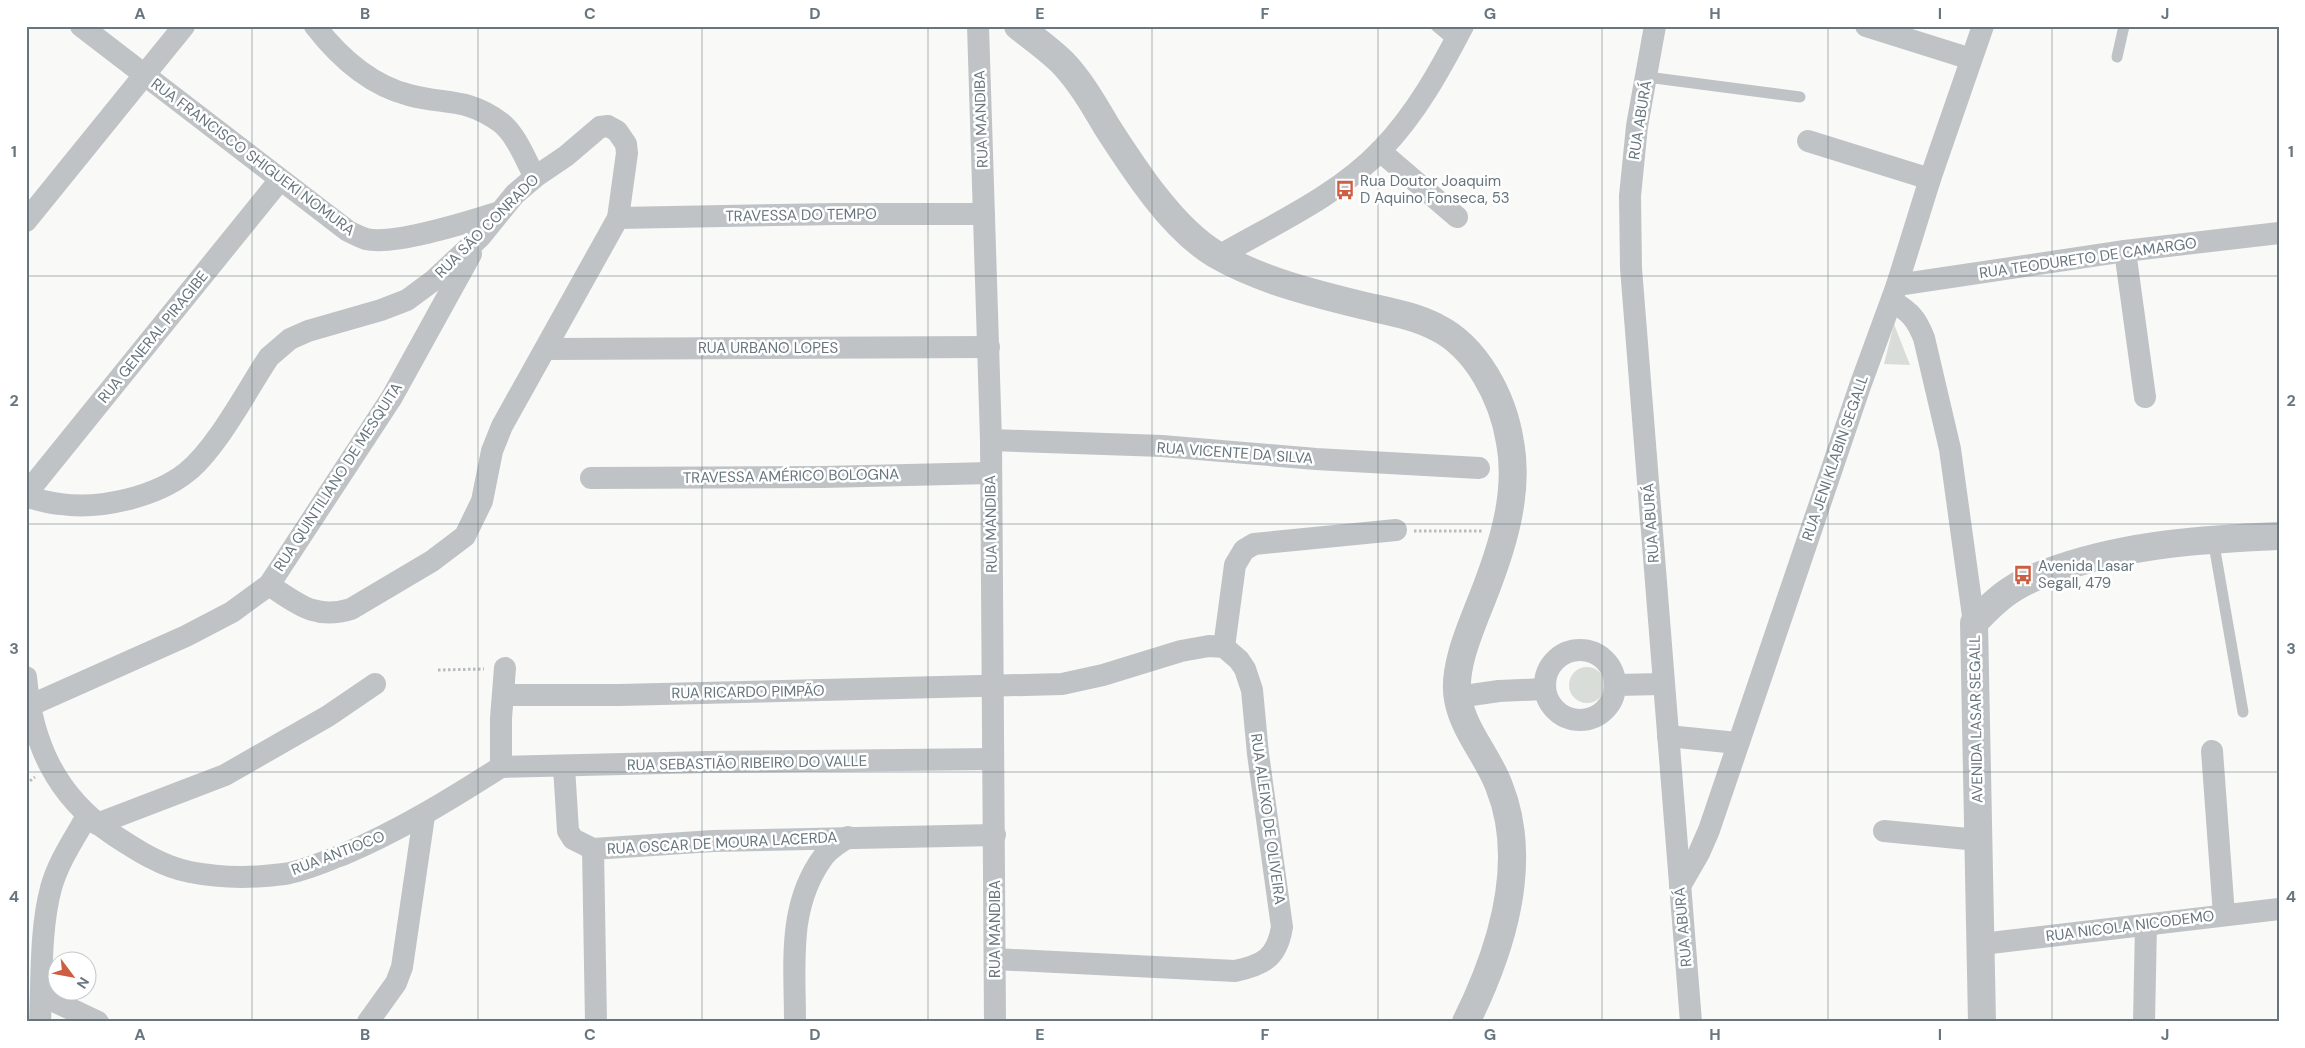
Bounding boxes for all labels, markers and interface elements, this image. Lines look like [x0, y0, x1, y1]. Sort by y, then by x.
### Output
text: A [134, 3, 146, 24]
text: B [360, 3, 370, 24]
text: C [584, 3, 596, 24]
text: D [809, 3, 821, 24]
text: E [1035, 3, 1045, 24]
text: F [1261, 3, 1270, 24]
text: G [1484, 3, 1496, 24]
text: H [1709, 3, 1721, 24]
text: I [1938, 3, 1942, 24]
text: J [2161, 3, 2169, 24]
street label: RUA MANDIBA [969, 70, 993, 168]
street label: RUA FRANCISCO SHIGUEKI NOMURA [147, 74, 359, 240]
street label: RUA ABURÁ [1624, 79, 1656, 161]
text: 1 [11, 141, 17, 162]
text: 1 [2288, 141, 2294, 162]
street label: RUA SÃO CONRADO [431, 170, 543, 282]
place label: Rua Doutor Joaquim D Aquino Fonseca, 53 [1360, 171, 1510, 208]
bus stop icon: Rua Doutor Joaquim D Aquino Fonseca, 53 [1334, 179, 1356, 201]
street label: TRAVESSA DO TEMPO [725, 204, 877, 226]
street label: RUA TEODURETO DE CAMARGO [1978, 233, 2198, 283]
street label: RUA GENERAL PIRAGIBE [93, 267, 213, 407]
street label: RUA URBANO LOPES [698, 338, 838, 358]
street label: RUA JENI KLABIN SEGALL [1797, 372, 1873, 543]
street label: RUA QUINTILIANO DE MESQUITA [269, 379, 407, 575]
text: 2 [9, 390, 19, 411]
text: 2 [2286, 390, 2296, 411]
street label: RUA VICENTE DA SILVA [1156, 438, 1314, 468]
street label: TRAVESSA AMÉRICO BOLOGNA [683, 464, 899, 488]
street label: RUA MANDIBA [980, 475, 1002, 573]
street label: RUA ABURÁ [1638, 482, 1664, 564]
place label: Avenida Lasar Segall, 479 [2038, 556, 2135, 593]
bus stop icon: Avenida Lasar Segall, 479 [2012, 564, 2034, 586]
street label: AVENIDA LASAR SEGALL [1965, 635, 1987, 803]
text: 3 [9, 638, 19, 659]
text: 3 [2286, 638, 2296, 659]
street label: RUA RICARDO PIMPÃO [671, 681, 825, 703]
street label: RUA ALEIXO DE OLIVEIRA [1246, 732, 1290, 906]
street label: RUA SEBASTIÃO RIBEIRO DO VALLE [627, 751, 867, 775]
street label: RUA ANTIOCO [288, 826, 388, 880]
street label: RUA OSCAR DE MOURA LACERDA [606, 827, 838, 859]
street label: RUA MANDIBA [985, 880, 1005, 978]
text: 4 [9, 886, 19, 907]
street label: RUA ABURÁ [1670, 886, 1696, 968]
text: 4 [2286, 886, 2296, 907]
street label: RUA NICOLA NICODEMO [2045, 906, 2215, 946]
north arrow [48, 950, 98, 1000]
text: N [73, 974, 93, 992]
text: A [134, 1024, 146, 1045]
text: B [360, 1024, 370, 1045]
text: C [584, 1024, 596, 1045]
text: D [809, 1024, 821, 1045]
text: E [1035, 1024, 1045, 1045]
text: F [1261, 1024, 1270, 1045]
text: G [1484, 1024, 1496, 1045]
text: H [1709, 1024, 1721, 1045]
text: I [1938, 1024, 1942, 1045]
text: J [2161, 1024, 2169, 1045]

